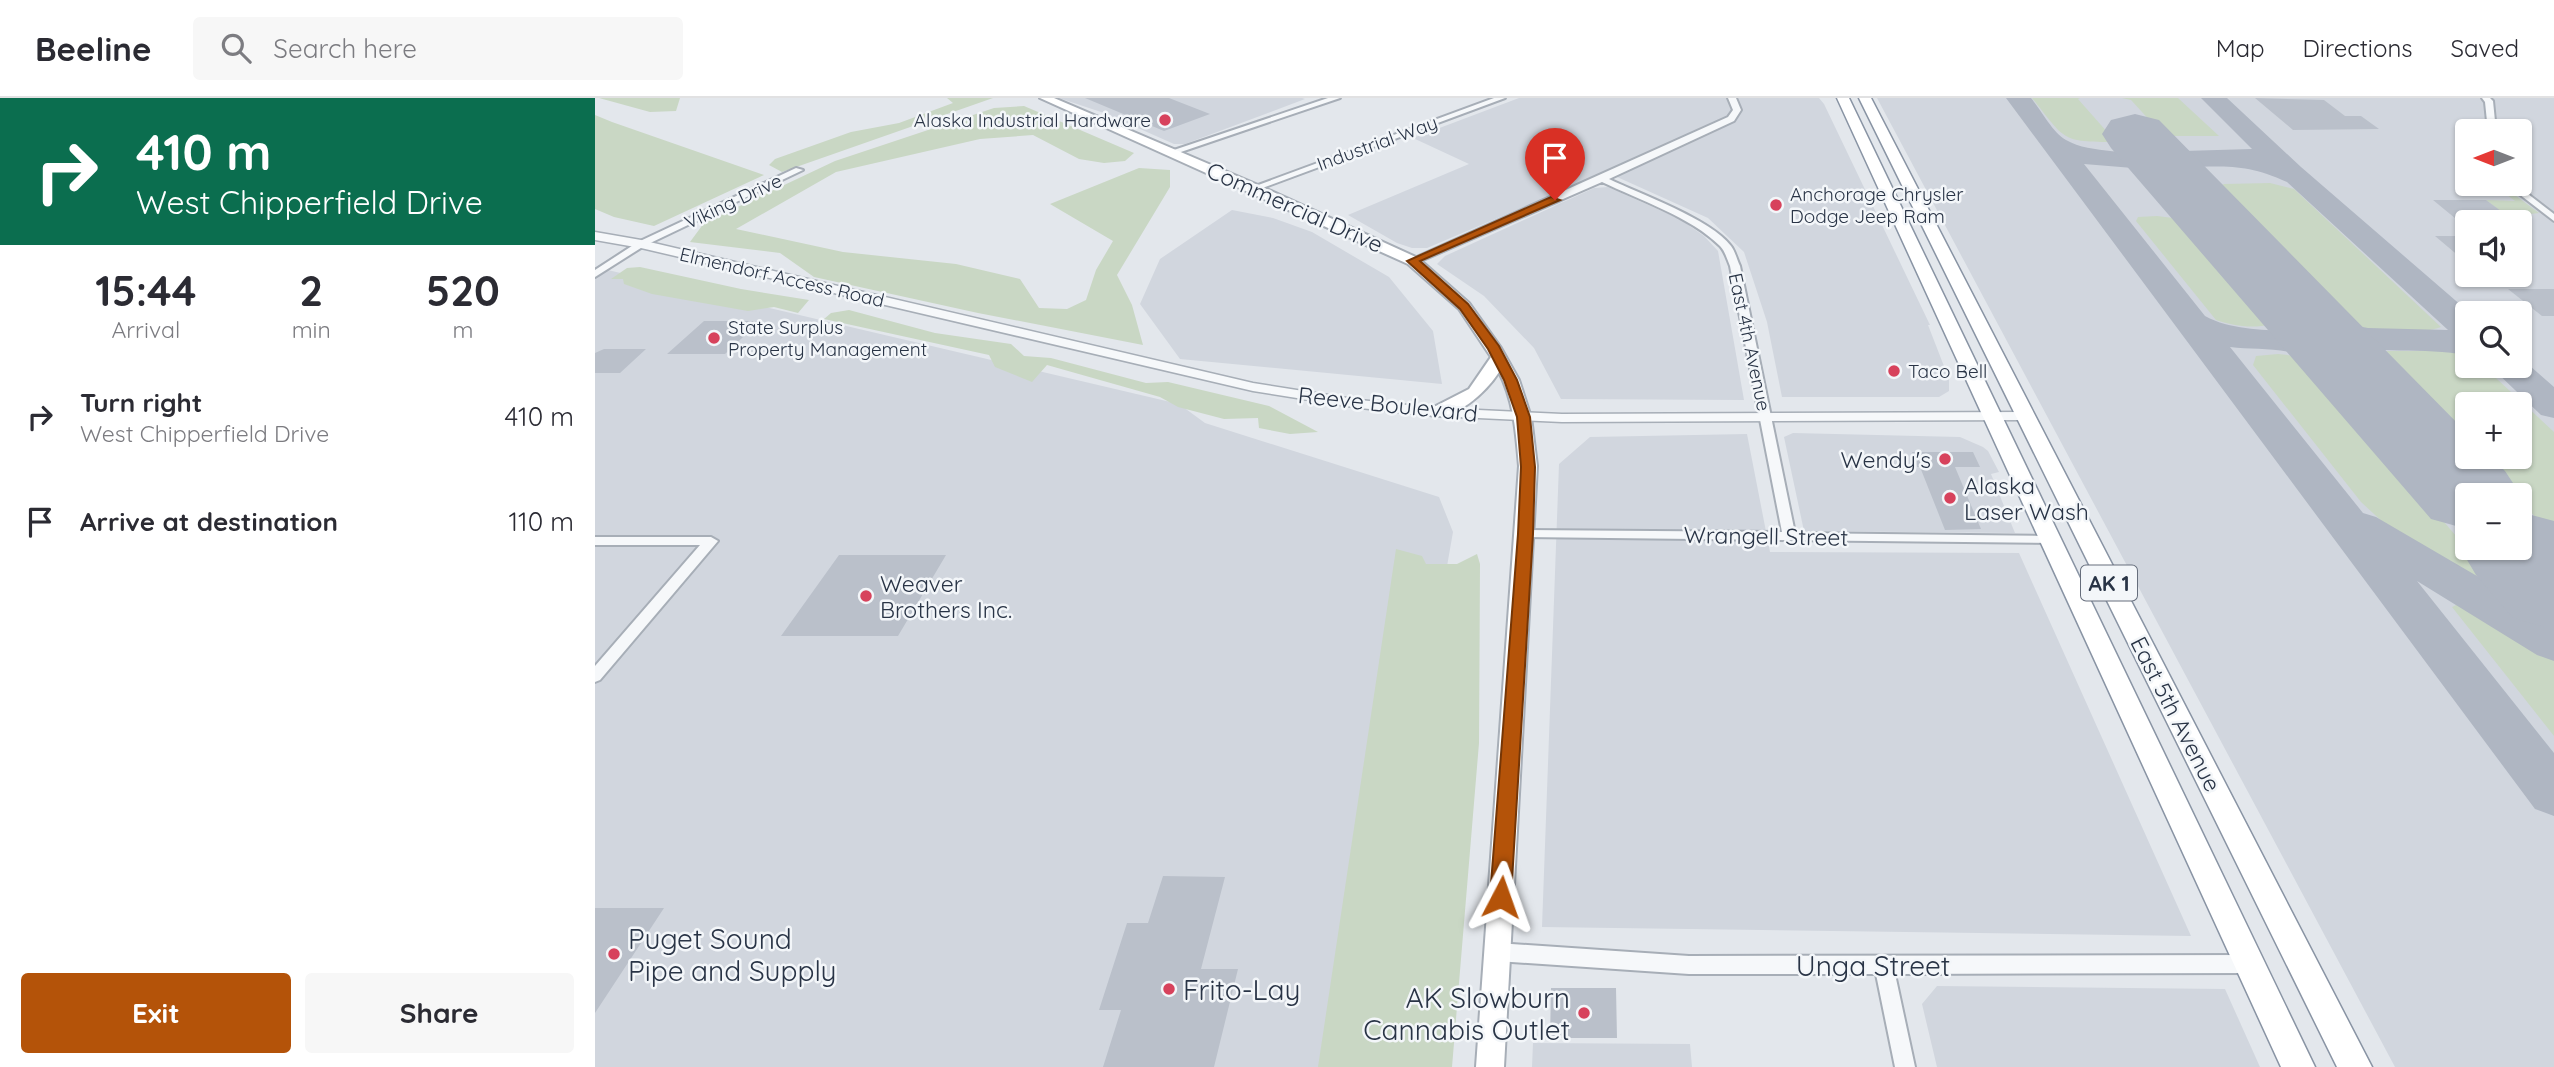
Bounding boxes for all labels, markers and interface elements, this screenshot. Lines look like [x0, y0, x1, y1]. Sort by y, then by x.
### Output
search box [193, 17, 683, 80]
text: Beeline [35, 28, 151, 69]
icon: search [217, 29, 255, 67]
text: Search here [273, 32, 417, 65]
text: Map [2216, 33, 2265, 63]
text: Directions [2303, 33, 2413, 63]
text: Saved [2451, 33, 2519, 63]
place label: Alaska Industrial Hardware [914, 108, 1151, 132]
street label: Industrial Way [1313, 110, 1441, 176]
marker: Alaska Industrial Hardware [1157, 112, 1173, 128]
north arrow [2455, 119, 2532, 196]
map controls [2455, 119, 2532, 560]
text: 410 m [136, 121, 271, 182]
icon: right [21, 126, 112, 217]
pin [1525, 128, 1585, 200]
icon: arrive [1536, 139, 1574, 177]
street label: Commercial Drive [1202, 155, 1388, 259]
street label: Viking Drive [680, 168, 786, 234]
text: West Chipperfield Drive [136, 182, 483, 222]
place label: Anchorage Chrysler Dodge Jeep Ram [1790, 182, 1964, 228]
marker: Anchorage Chrysler Dodge Jeep Ram [1768, 197, 1784, 213]
button: sound [2455, 210, 2532, 287]
street label: Elmendorf Access Road [677, 242, 887, 312]
text: 15:44 [95, 264, 197, 317]
text: 2 [299, 264, 323, 317]
text: 520 [426, 264, 500, 317]
street label: East 4th Avenue [1724, 271, 1776, 413]
button: search [2455, 301, 2532, 378]
text: Arrival [111, 315, 180, 344]
text: min [292, 315, 331, 344]
text: m [452, 315, 473, 344]
place label: State Surplus Property Management [728, 315, 927, 361]
marker: State Surplus Property Management [706, 330, 722, 346]
place label: Taco Bell [1908, 359, 1987, 383]
marker: Taco Bell [1886, 363, 1902, 379]
street label: Reeve Boulevard [1297, 380, 1479, 428]
text: Turn right [80, 386, 202, 419]
button: + [2455, 392, 2532, 469]
icon: right [21, 398, 59, 436]
text: 410 m [505, 400, 574, 433]
text: West Chipperfield Drive [80, 419, 329, 448]
place label: Wendy's [1841, 445, 1931, 474]
marker: Wendy's [1937, 451, 1953, 467]
place label: Alaska Laser Wash [1964, 471, 2089, 526]
button: − [2455, 483, 2532, 560]
marker: Alaska Laser Wash [1942, 490, 1958, 506]
icon: arrive [21, 503, 59, 541]
text: Arrive at destination [80, 505, 338, 538]
text: 110 m [508, 505, 574, 538]
street label: Wrangell Street [1683, 520, 1849, 552]
road number: AK 1 [2081, 566, 2137, 601]
place label: Weaver Brothers Inc. [880, 569, 1012, 624]
marker: Weaver Brothers Inc. [858, 588, 874, 604]
street label: East 5th Avenue [2124, 632, 2228, 796]
position arrow [1464, 860, 1538, 934]
place label: Puget Sound Pipe and Supply [628, 921, 836, 988]
marker: Puget Sound Pipe and Supply [606, 946, 622, 962]
street label: Unga Street [1796, 948, 1950, 983]
place label: Frito-Lay [1183, 972, 1300, 1007]
button: Exit [21, 973, 291, 1053]
button: Share [305, 973, 574, 1053]
place label: AK Slowburn Cannabis Outlet [1363, 980, 1570, 1047]
marker: Frito-Lay [1161, 981, 1177, 997]
marker: AK Slowburn Cannabis Outlet [1576, 1005, 1592, 1021]

